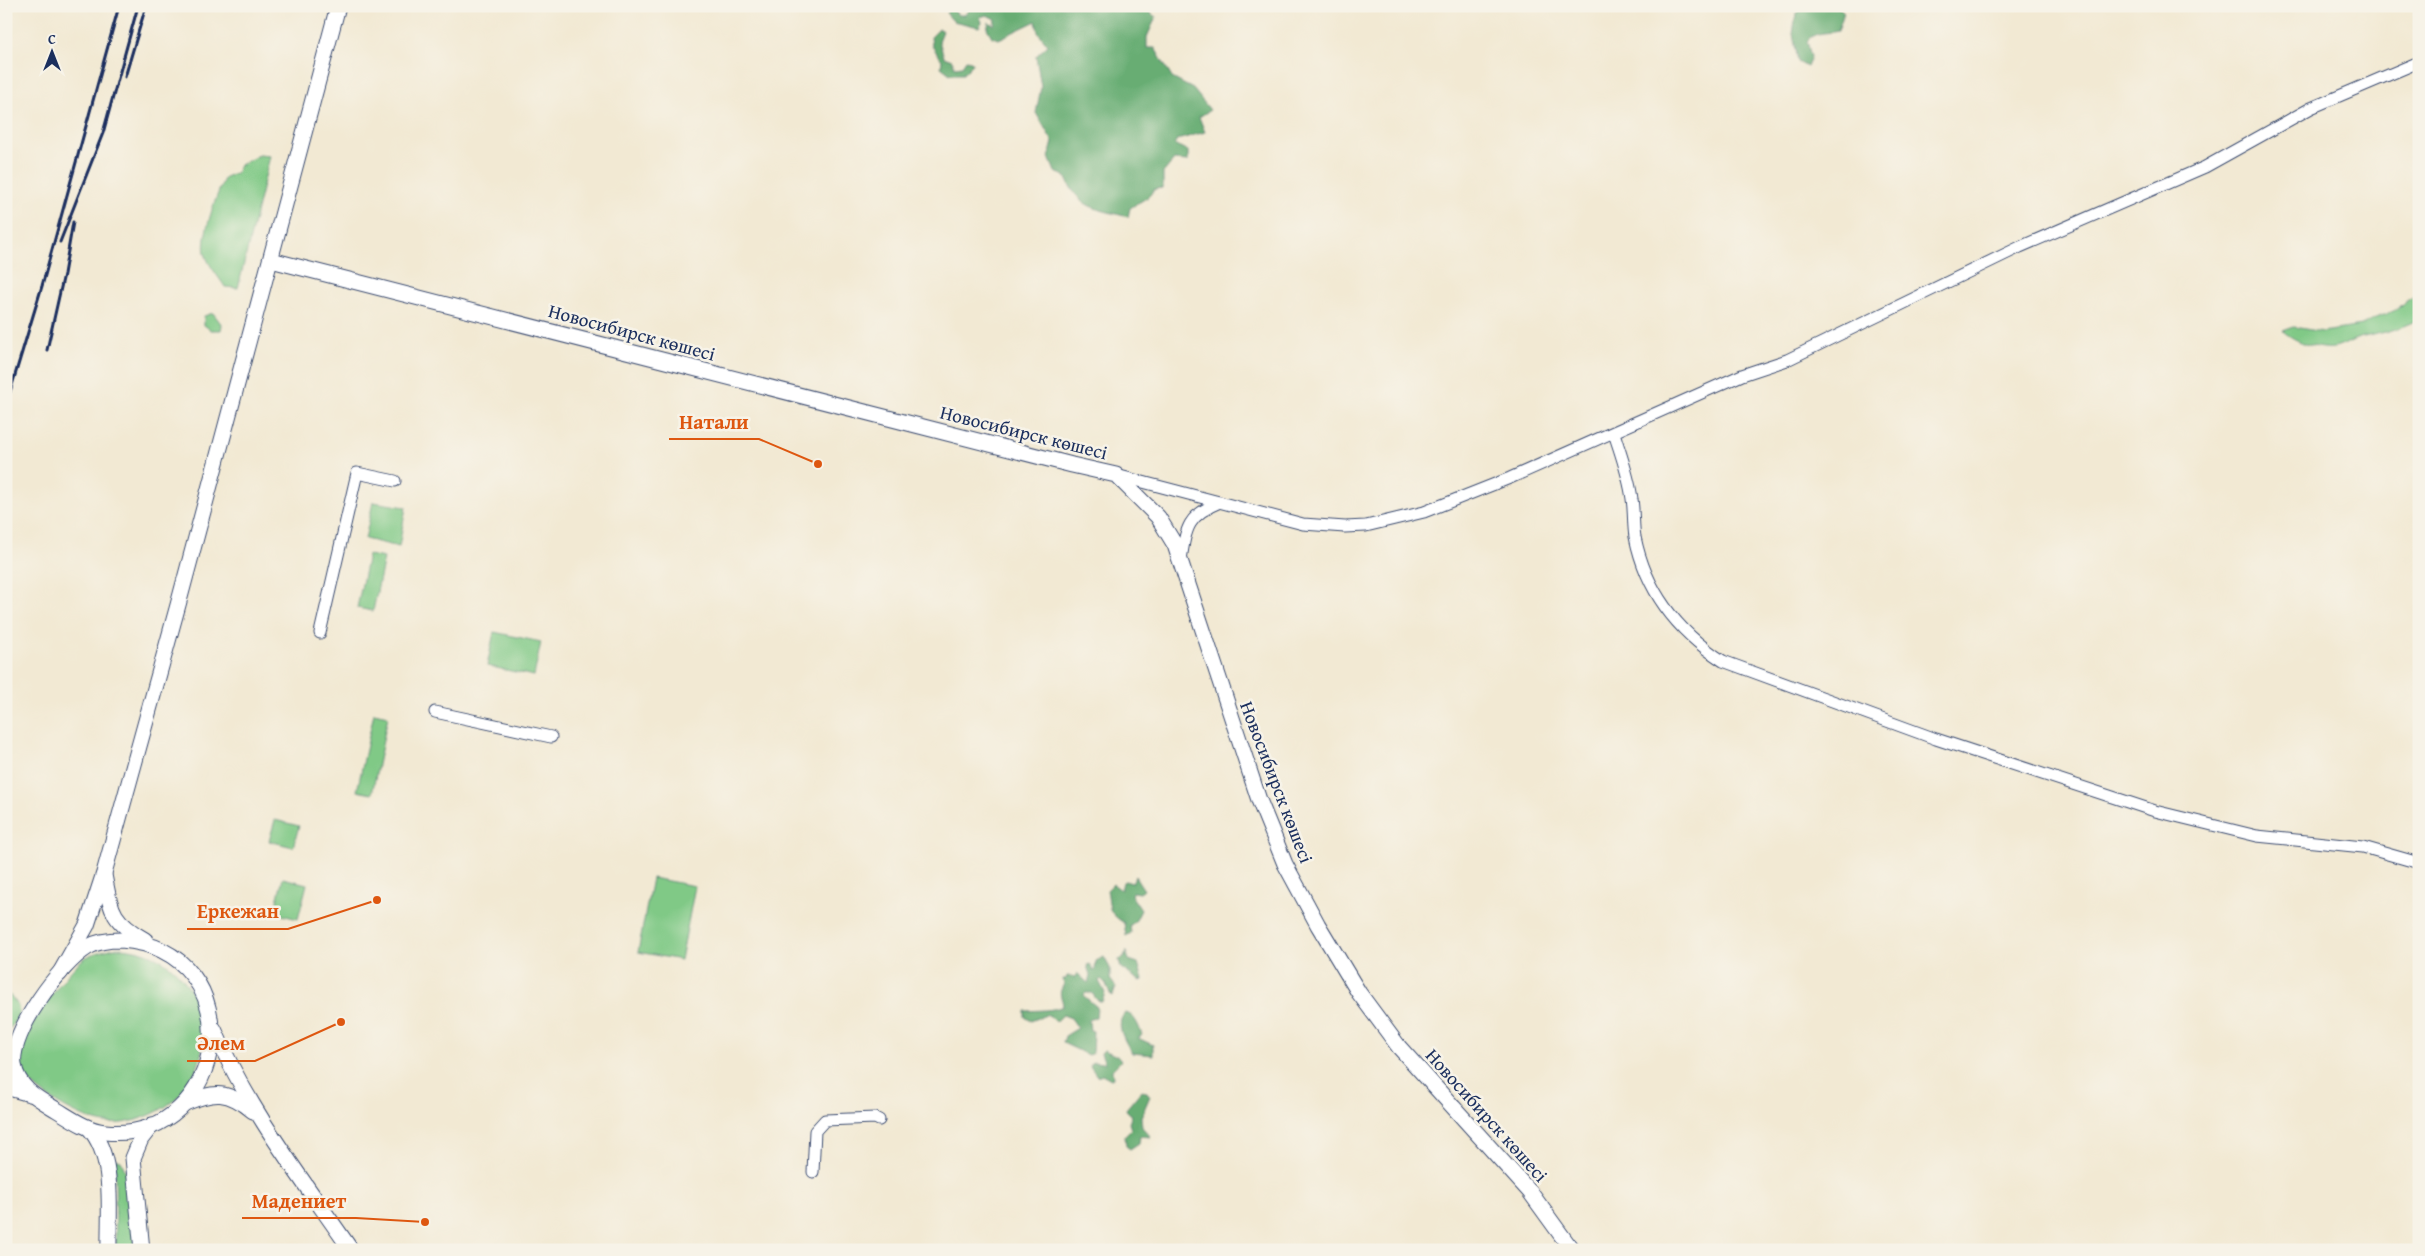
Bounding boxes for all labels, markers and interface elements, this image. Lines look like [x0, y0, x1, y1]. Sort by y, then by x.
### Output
north arrow [28, 28, 78, 78]
text: С [48, 29, 56, 49]
street label: Новосибирск көшесі [546, 296, 718, 368]
street label: Новосибирск көшесі [937, 398, 1111, 466]
callout: Натали [669, 404, 759, 439]
text: Натали [679, 407, 749, 436]
street label: Новосибирск көшесі [1233, 697, 1321, 867]
callout: Еркежан [187, 894, 288, 929]
text: Еркежан [197, 896, 279, 925]
callout: Әлем [187, 1026, 255, 1061]
text: Әлем [197, 1028, 245, 1057]
street label: Новосибирск көшесі [1419, 1042, 1555, 1188]
callout: Мадениет [242, 1183, 356, 1218]
text: Мадениет [252, 1186, 347, 1215]

